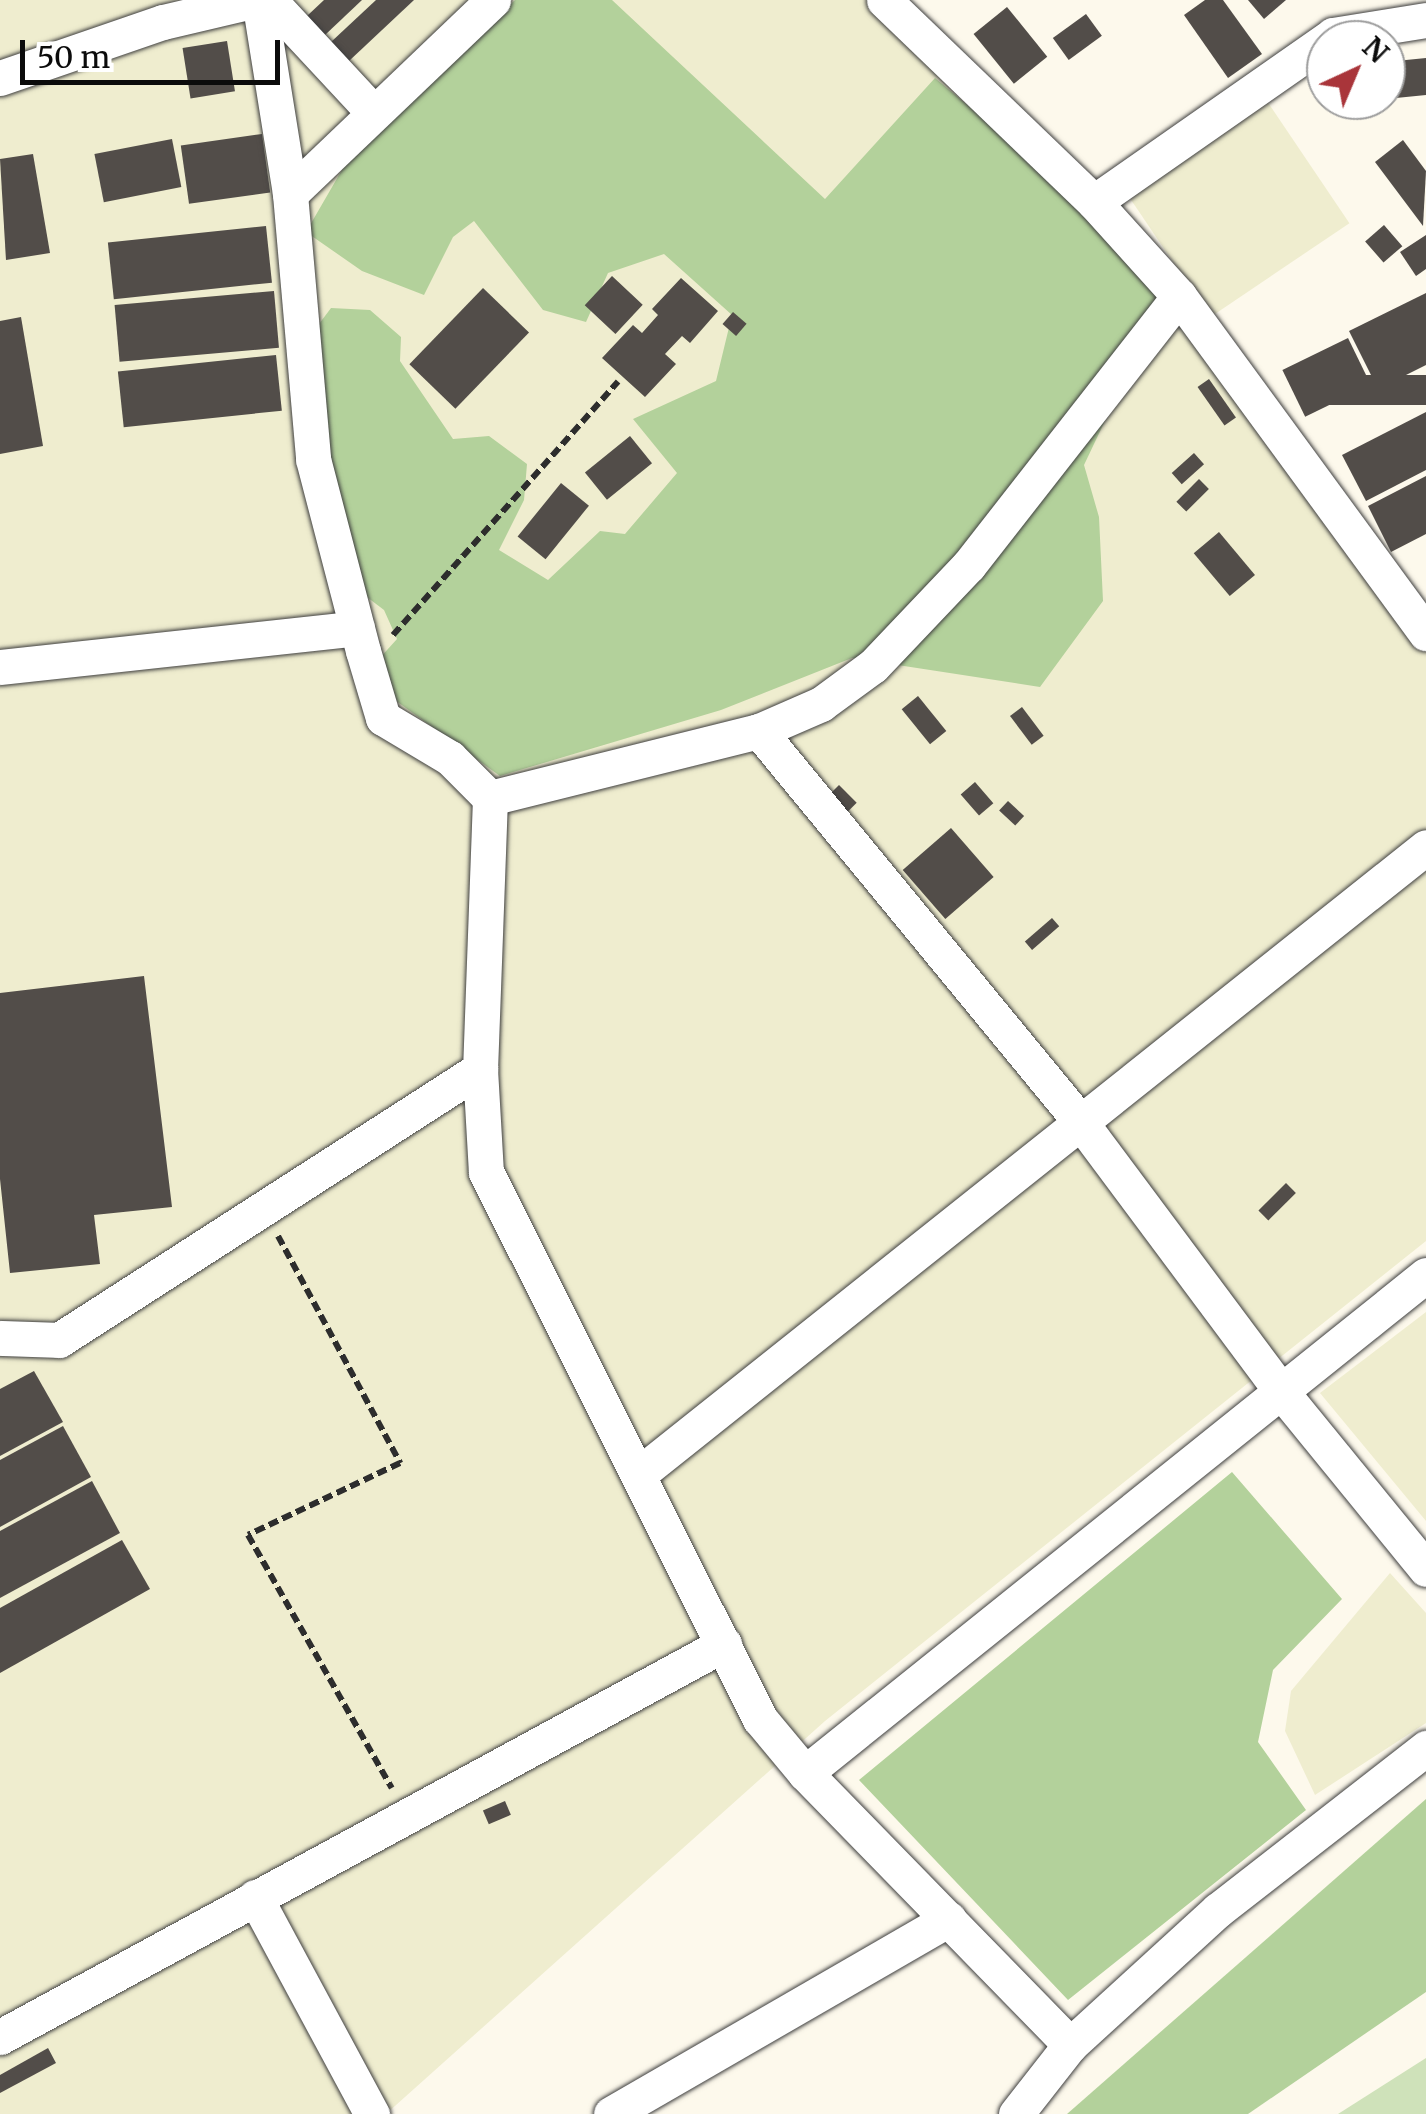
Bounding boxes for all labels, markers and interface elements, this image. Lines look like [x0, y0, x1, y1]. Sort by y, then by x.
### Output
scale bar [25, 20, 285, 82]
north arrow [1306, 20, 1406, 120]
text: N [1355, 29, 1396, 70]
text: 50 m [37, 38, 110, 76]

